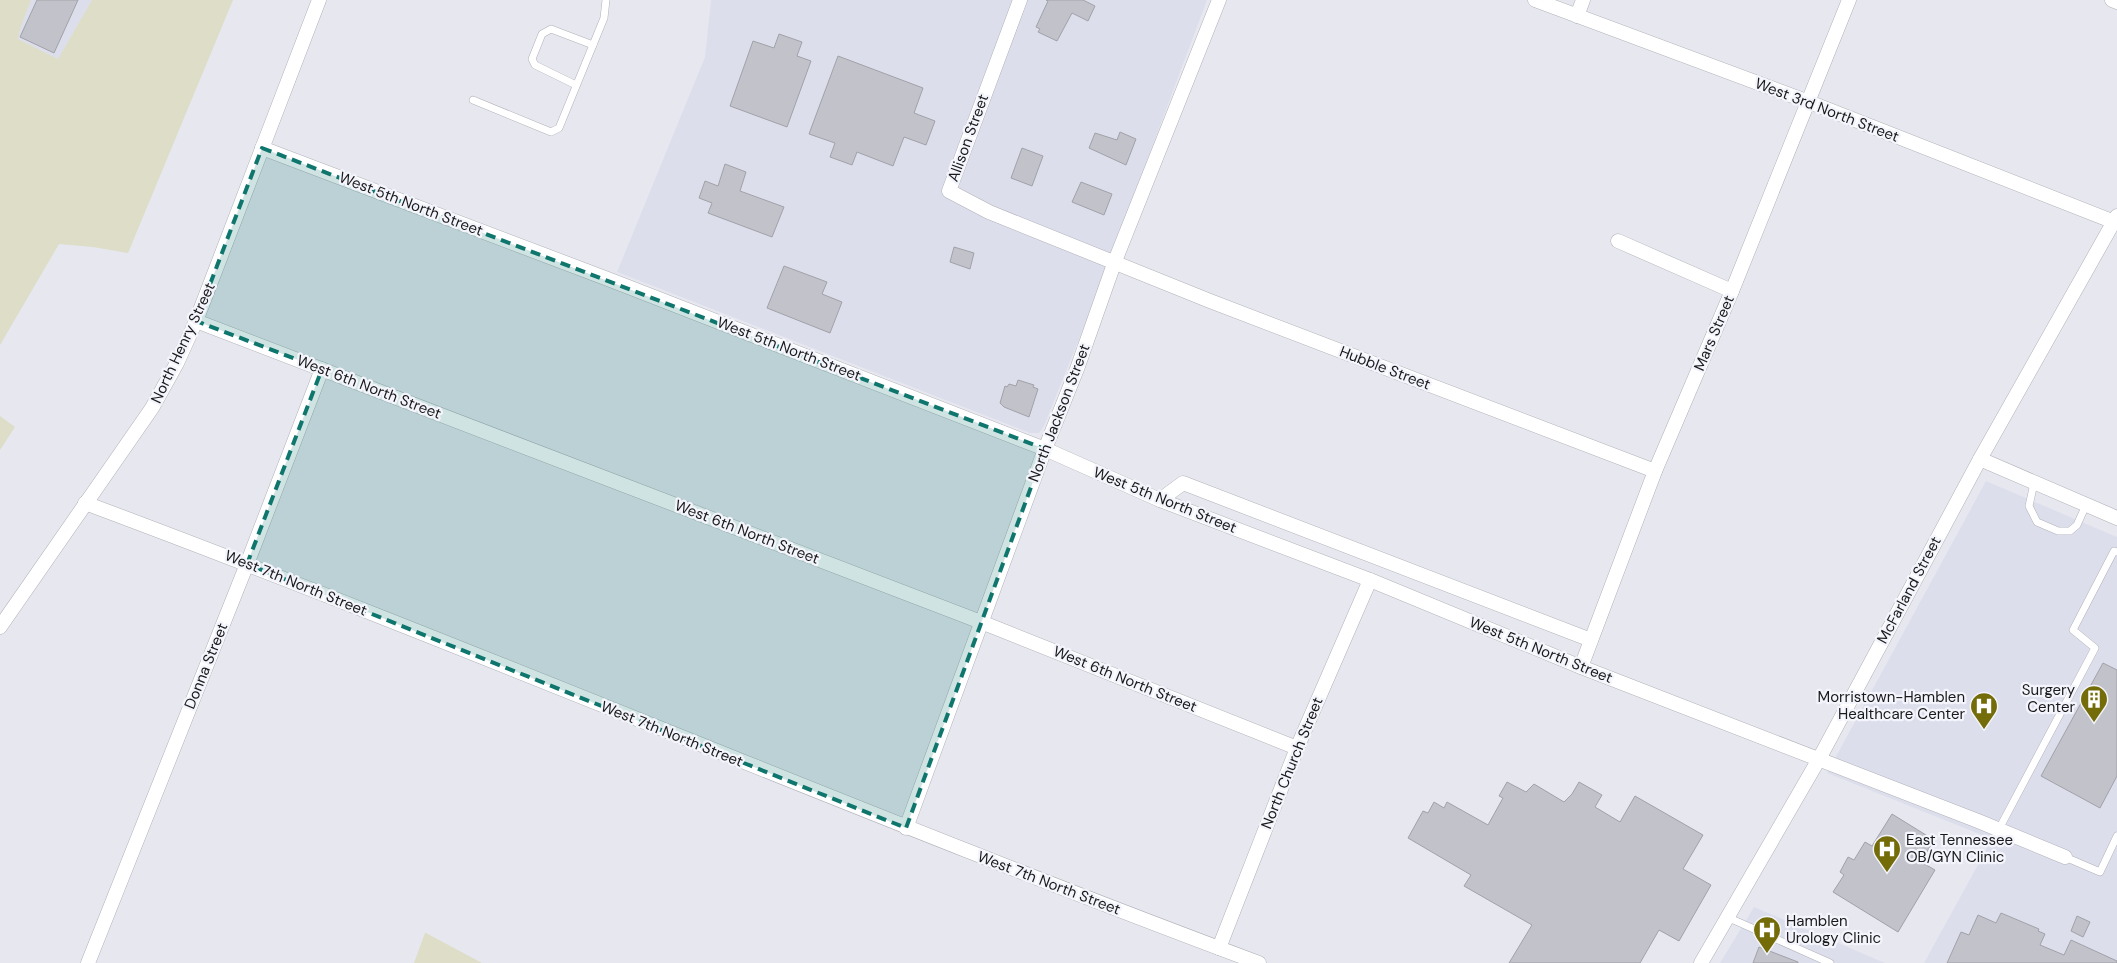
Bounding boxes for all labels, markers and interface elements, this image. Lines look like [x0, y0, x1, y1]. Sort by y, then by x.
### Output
street label: West 3rd North Street [1752, 73, 1902, 147]
street label: Allison Street [943, 91, 993, 185]
street label: West 5th North Street [336, 167, 486, 241]
street label: North Henry Street [146, 279, 220, 407]
street label: Mars Street [1689, 292, 1739, 374]
street label: West 5th North Street [714, 312, 864, 386]
street label: North Jackson Street [1023, 341, 1095, 485]
street label: Hubble Street [1337, 341, 1433, 395]
street label: West 6th North Street [294, 350, 444, 424]
street label: West 5th North Street [1090, 462, 1240, 538]
street label: West 6th North Street [672, 495, 822, 569]
street label: McFarland Street [1872, 533, 1946, 647]
street label: West 7th North Street [222, 545, 370, 621]
street label: West 5th North Street [1466, 612, 1616, 688]
street label: Donna Street [180, 620, 232, 712]
street label: West 6th North Street [1050, 641, 1200, 717]
place label: Surgery Center [2022, 680, 2076, 717]
building icon: Surgery Center [2079, 684, 2109, 723]
place label: Morristown-Hamblen Healthcare Center [1818, 687, 1965, 724]
hospital icon: Morristown-Hamblen Healthcare Center [1969, 691, 1999, 730]
street label: North Church Street [1256, 694, 1328, 832]
street label: West 7th North Street [598, 696, 746, 772]
place label: East Tennessee OB/GYN Clinic [1906, 830, 2013, 867]
hospital icon: East Tennessee OB/GYN Clinic [1872, 834, 1902, 873]
street label: West 7th North Street [975, 846, 1123, 920]
place label: Hamblen Urology Clinic [1786, 911, 1881, 948]
hospital icon: Hamblen Urology Clinic [1752, 915, 1782, 954]

